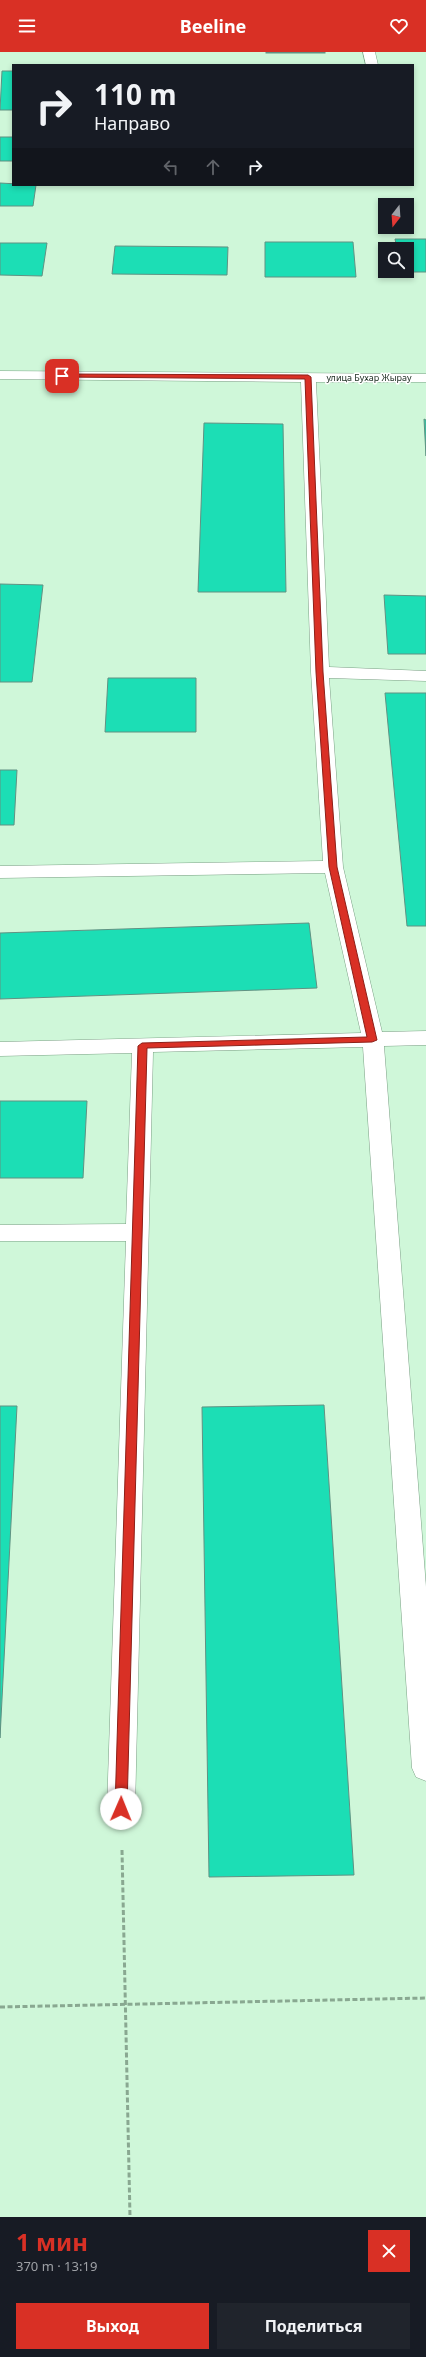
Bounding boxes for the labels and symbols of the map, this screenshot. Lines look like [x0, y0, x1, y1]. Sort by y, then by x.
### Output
north arrow [378, 198, 414, 234]
pin [45, 359, 79, 393]
street label: улица Бухар Жырау [326, 371, 412, 384]
position arrow [100, 1788, 142, 1830]

